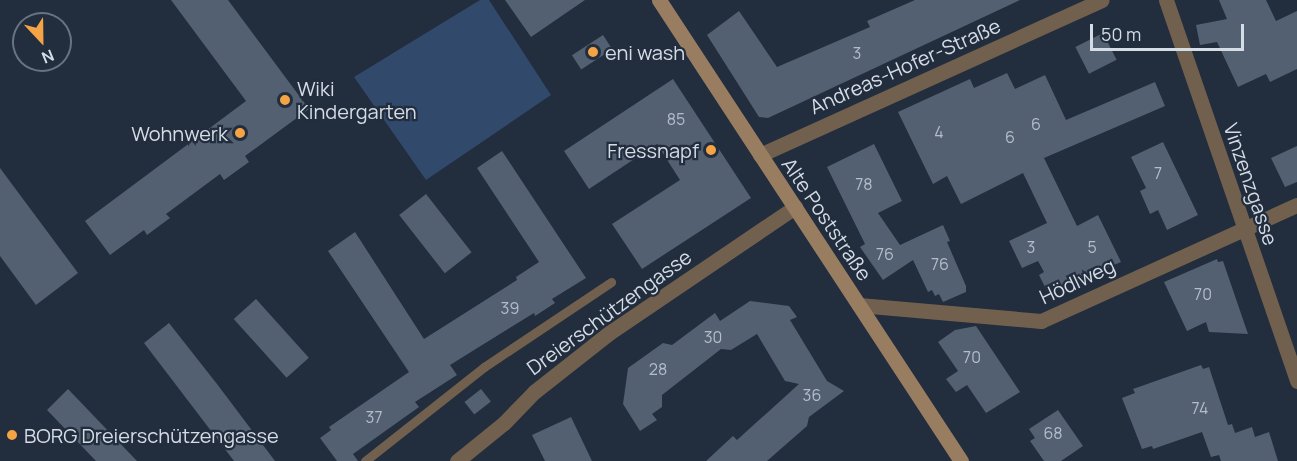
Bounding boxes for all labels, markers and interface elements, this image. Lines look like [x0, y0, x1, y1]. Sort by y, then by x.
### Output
north arrow [12, 12, 72, 72]
scale bar [1093, 12, 1248, 50]
street label: Andreas-Hofer-Straße [806, 13, 1004, 119]
text: 50 m [1101, 22, 1141, 46]
place label: eni wash [605, 40, 685, 64]
house number: 3 [853, 43, 861, 63]
text: N [39, 44, 57, 69]
marker: eni wash [586, 45, 600, 59]
place label: Wiki Kindergarten [297, 77, 417, 124]
marker: Wiki Kindergarten [278, 93, 292, 107]
house number: 85 [667, 109, 685, 129]
house number: 6 [1031, 114, 1041, 134]
street label: Vinzenzgasse [1219, 120, 1283, 248]
place label: Wohnwerk [131, 121, 228, 145]
house number: 4 [934, 122, 944, 142]
marker: Wohnwerk [233, 126, 247, 140]
house number: 6 [1005, 127, 1015, 147]
place label: Fressnapf [607, 138, 699, 162]
marker: Fressnapf [704, 143, 718, 157]
street label: Alte Poststraße [777, 153, 877, 285]
house number: 7 [1154, 163, 1162, 183]
house number: 78 [855, 174, 873, 194]
house number: 3 [1027, 237, 1035, 257]
house number: 5 [1087, 237, 1097, 257]
street label: Dreierschützengasse [522, 244, 696, 380]
house number: 76 [876, 244, 894, 264]
street label: Hödlweg [1035, 253, 1119, 309]
house number: 76 [931, 254, 949, 274]
house number: 70 [1194, 284, 1212, 304]
house number: 39 [501, 298, 519, 318]
house number: 30 [704, 327, 722, 347]
house number: 70 [963, 347, 981, 367]
house number: 28 [649, 359, 667, 379]
house number: 36 [803, 385, 821, 405]
house number: 74 [1192, 398, 1208, 418]
house number: 37 [366, 407, 382, 427]
place label: BORG Dreierschützengasse [24, 423, 279, 447]
house number: 68 [1043, 423, 1063, 443]
marker: BORG Dreierschützengasse [5, 428, 19, 442]

